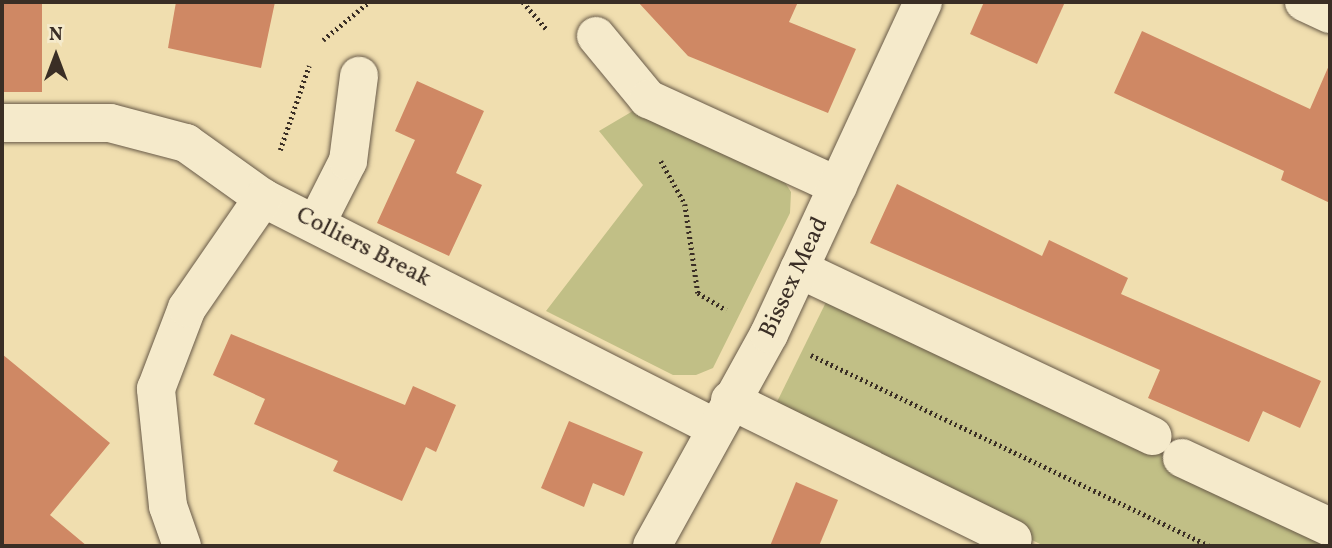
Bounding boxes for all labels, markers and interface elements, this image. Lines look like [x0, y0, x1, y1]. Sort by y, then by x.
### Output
north arrow [21, 21, 91, 91]
text: N [49, 22, 63, 48]
street label: Colliers Break [291, 202, 435, 294]
street label: Bissex Mead [754, 213, 836, 343]

